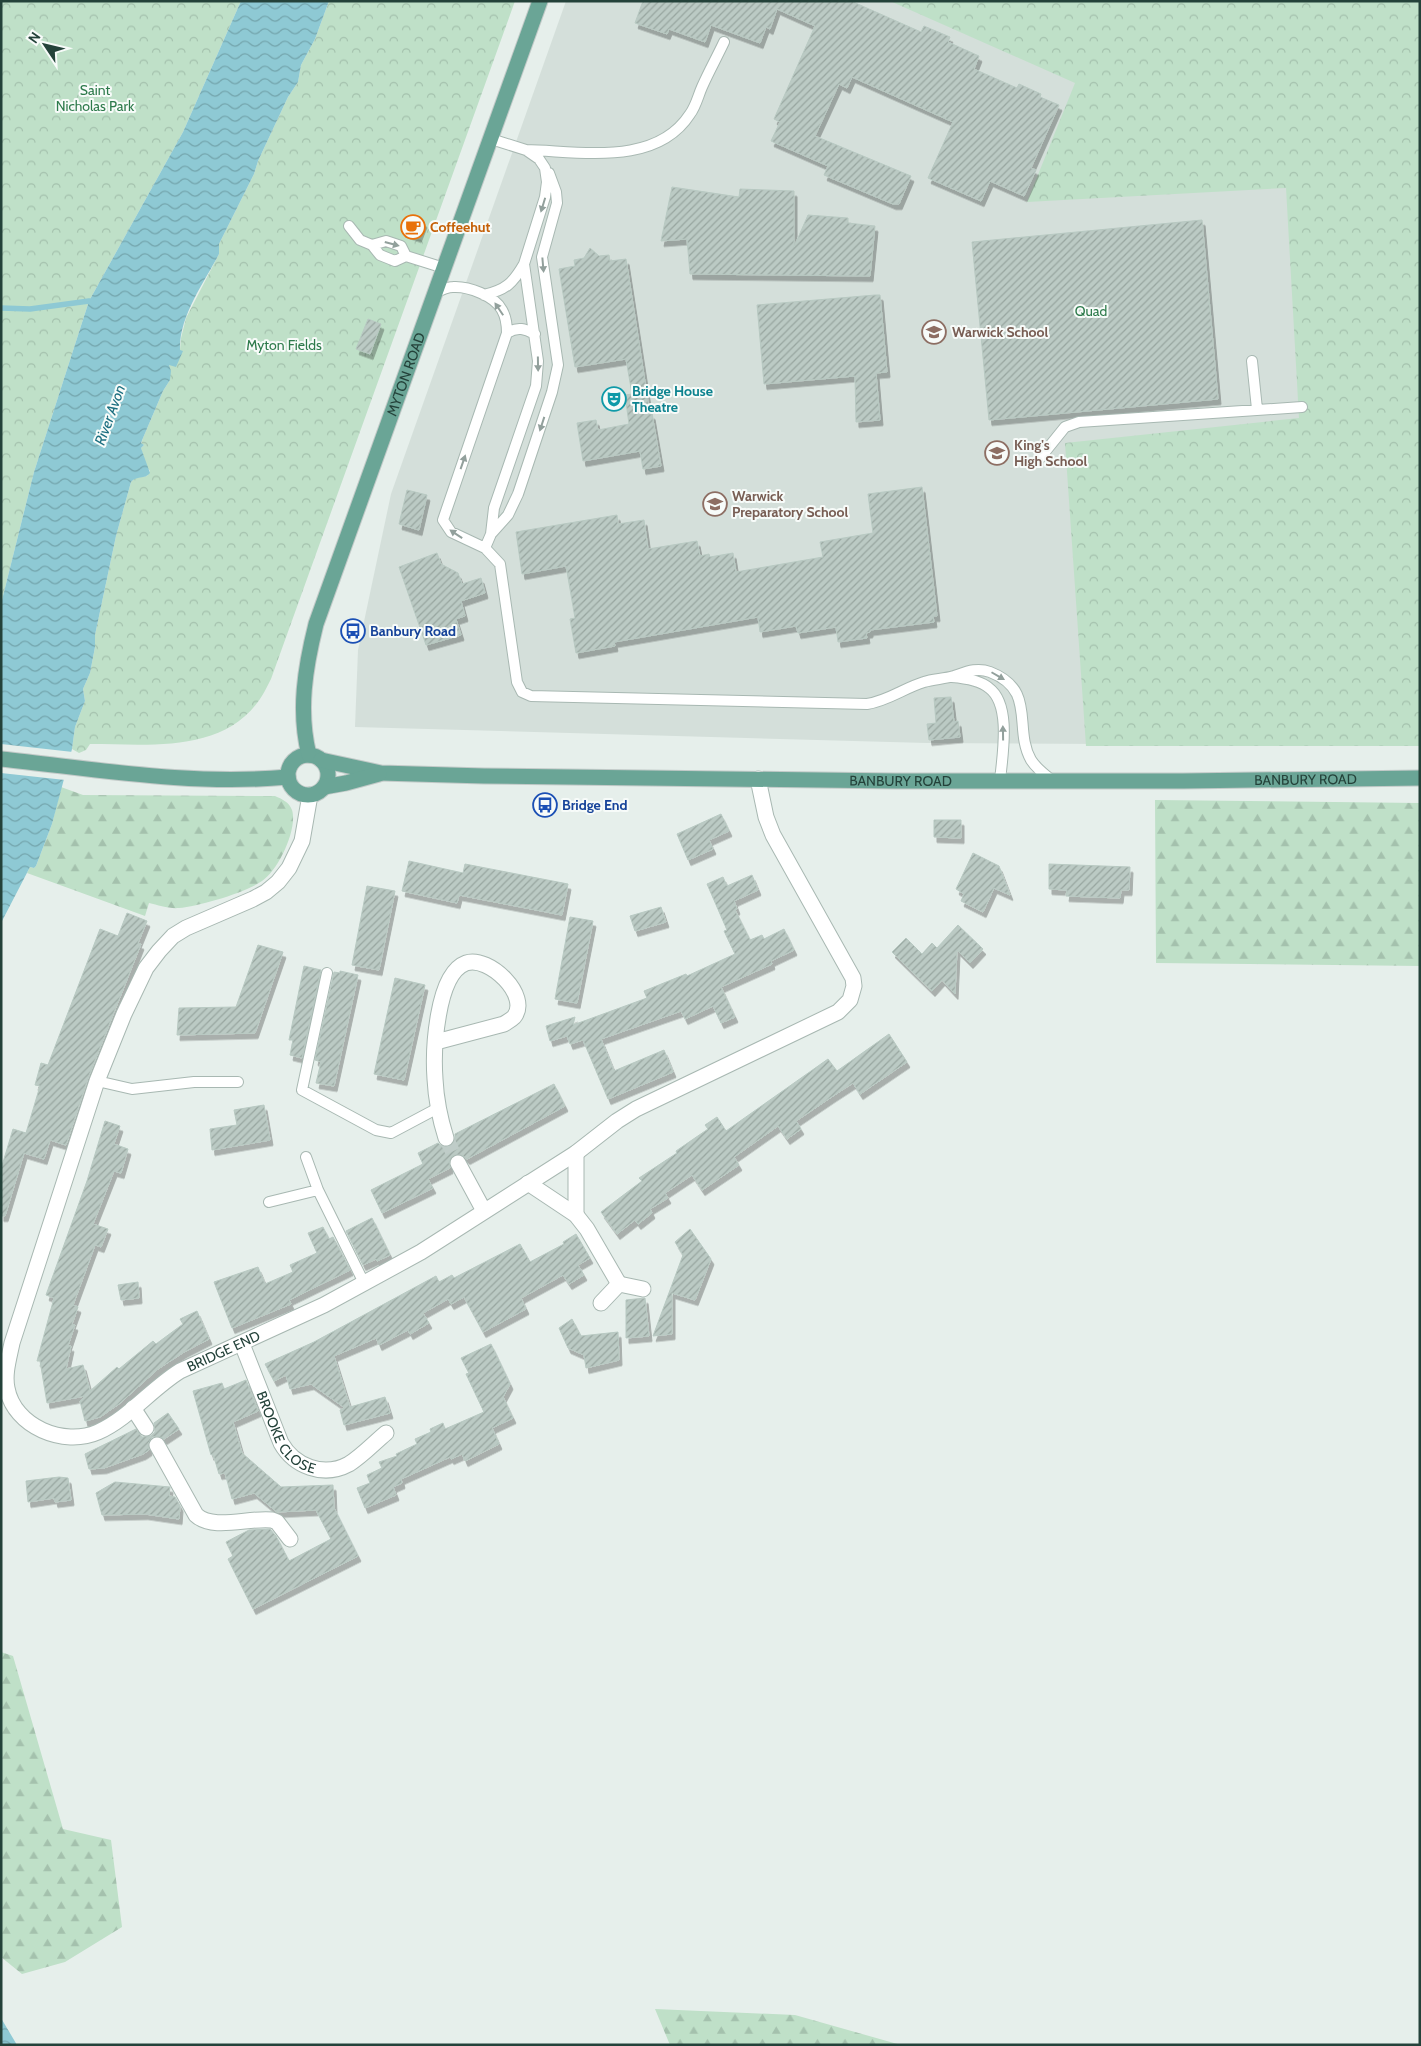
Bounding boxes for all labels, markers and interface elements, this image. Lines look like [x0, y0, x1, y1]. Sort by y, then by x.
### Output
north arrow [20, 20, 70, 70]
text: N [24, 28, 45, 47]
park label: Saint Nicholas Park [56, 81, 135, 115]
one-way arrow [538, 198, 546, 213]
cafe icon: Coffeehut [400, 214, 426, 240]
place label: Coffeehut [430, 218, 491, 236]
one-way arrow [385, 240, 400, 248]
one-way arrow [539, 257, 547, 273]
one-way arrow [495, 302, 504, 316]
park label: Quad [1075, 302, 1107, 320]
school or university icon: Warwick School [921, 319, 947, 345]
place label: Warwick School [952, 323, 1049, 341]
street label: MYTON ROAD [382, 330, 429, 419]
park label: Myton Fields [246, 336, 322, 354]
one-way arrow [534, 356, 542, 372]
water label: River Avon [91, 382, 129, 448]
place label: Bridge House Theatre [632, 382, 713, 416]
theatre icon: Bridge House Theatre [601, 386, 627, 412]
one-way arrow [538, 416, 545, 431]
place label: King's High School [1014, 436, 1087, 470]
school or university icon: King's High School [984, 440, 1010, 466]
one-way arrow [459, 454, 467, 469]
place label: Warwick Preparatory School [732, 487, 849, 521]
school or university icon: Warwick Preparatory School [702, 491, 728, 517]
one-way arrow [449, 529, 463, 539]
bus stop icon: Banbury Road [340, 618, 366, 644]
place label: Banbury Road [370, 622, 456, 640]
one-way arrow [992, 672, 1005, 681]
one-way arrow [999, 724, 1007, 740]
street label: BANBURY ROAD [1254, 770, 1357, 789]
street label: BANBURY ROAD [849, 771, 952, 790]
bus stop icon: Bridge End [532, 792, 558, 818]
place label: Bridge End [562, 796, 628, 814]
street label: BRIDGE END [184, 1327, 263, 1376]
street label: BROOKE CLOSE [252, 1388, 318, 1478]

